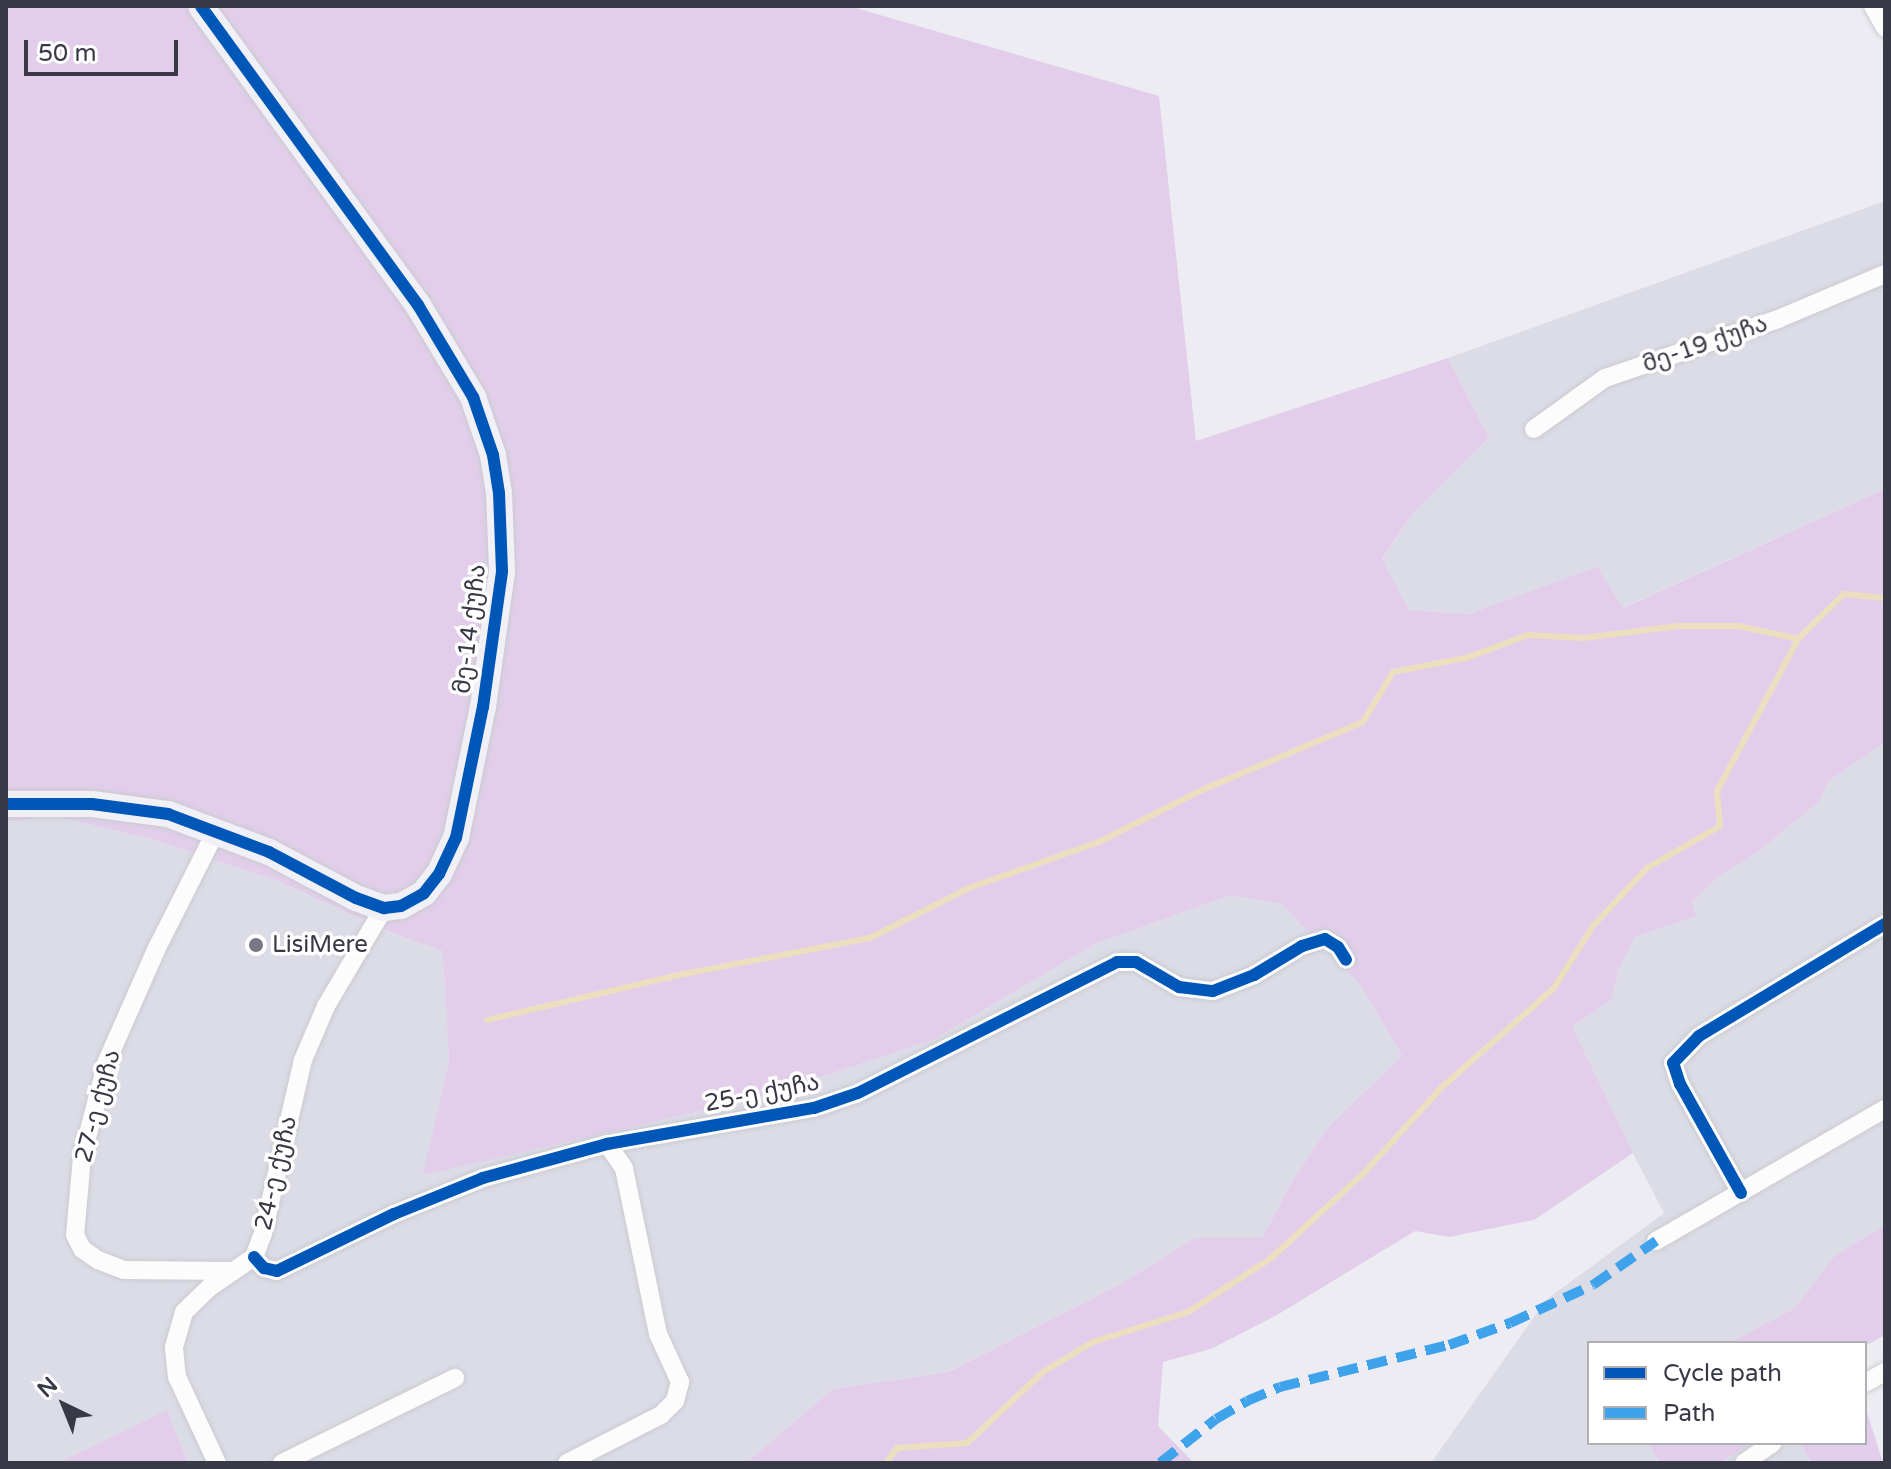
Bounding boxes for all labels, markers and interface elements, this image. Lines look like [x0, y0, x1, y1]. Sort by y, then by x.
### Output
scale bar [28, 24, 182, 74]
text: 50 m [38, 39, 96, 68]
street label: მე-19 ქუჩა [1639, 309, 1771, 379]
street label: მე-14 ქუჩა [448, 563, 492, 695]
place label: LisiMere [272, 931, 368, 959]
marker: LisiMere [247, 936, 265, 954]
street label: 27-ე ქუჩა [69, 1046, 127, 1166]
street label: 25-ე ქუჩა [702, 1068, 822, 1118]
street label: 24-ე ქუჩა [249, 1113, 303, 1233]
legend [1587, 1341, 1867, 1445]
text: Cycle path [1663, 1359, 1782, 1388]
north arrow [24, 1365, 104, 1445]
text: N [32, 1372, 63, 1403]
text: Path [1663, 1399, 1716, 1428]

